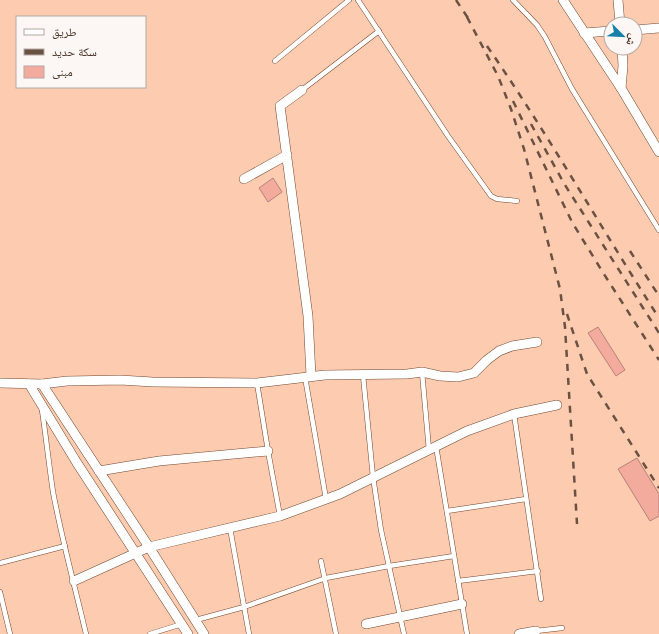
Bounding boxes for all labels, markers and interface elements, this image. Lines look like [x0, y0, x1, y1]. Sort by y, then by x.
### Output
legend [16, 16, 146, 88]
north arrow [603, 16, 643, 56]
text: طريق [52, 25, 77, 39]
text: ش [622, 31, 640, 48]
text: سكة حديد [52, 45, 97, 59]
text: مبنى [52, 65, 73, 79]

